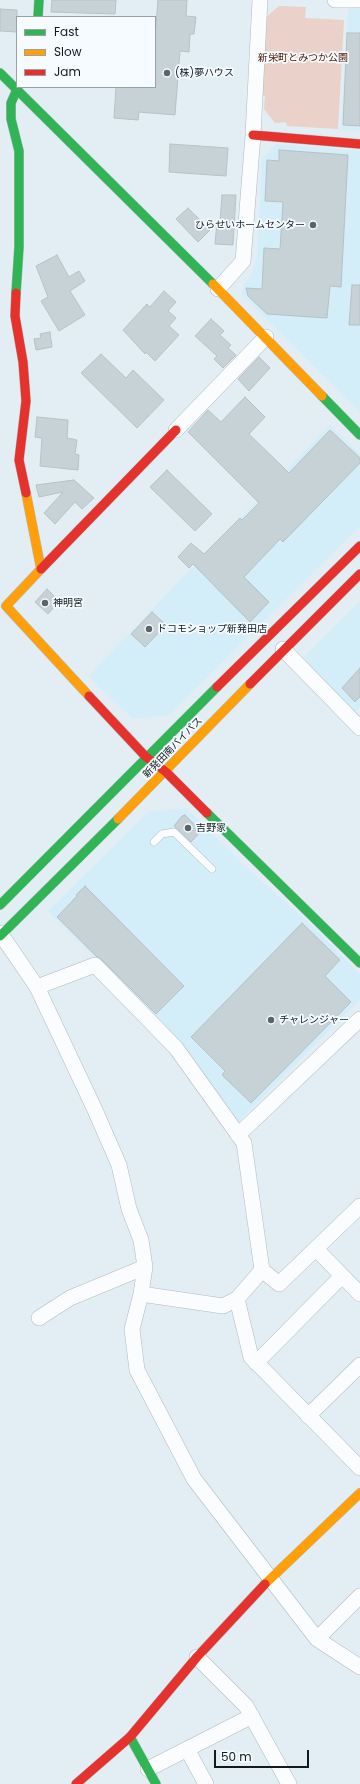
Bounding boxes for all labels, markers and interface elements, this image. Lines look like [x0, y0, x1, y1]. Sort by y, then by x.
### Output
legend [16, 16, 156, 88]
text: Fast [54, 23, 79, 40]
text: Slow [54, 43, 82, 60]
park label: 新栄町とみつか公園 [258, 52, 348, 64]
text: Jam [54, 63, 81, 80]
place label: (株)夢ハウス [175, 67, 234, 79]
marker: (株)夢ハウス [162, 68, 172, 78]
place label: ひらせいホームセンター [195, 219, 305, 231]
marker: ひらせいホームセンター [308, 220, 318, 230]
place label: 神明宮 [53, 597, 83, 609]
marker: 神明宮 [40, 598, 50, 608]
place label: ドコモショップ新発田店 [157, 623, 267, 635]
marker: ドコモショップ新発田店 [144, 624, 154, 634]
street label: 新発田南バイパス [141, 715, 205, 781]
place label: 吉野家 [196, 822, 226, 834]
marker: 吉野家 [183, 823, 193, 833]
place label: チャレンジャー [279, 1014, 349, 1026]
marker: チャレンジャー [266, 1015, 276, 1025]
scale bar [216, 1742, 311, 1768]
text: 50 m [221, 1748, 252, 1765]

